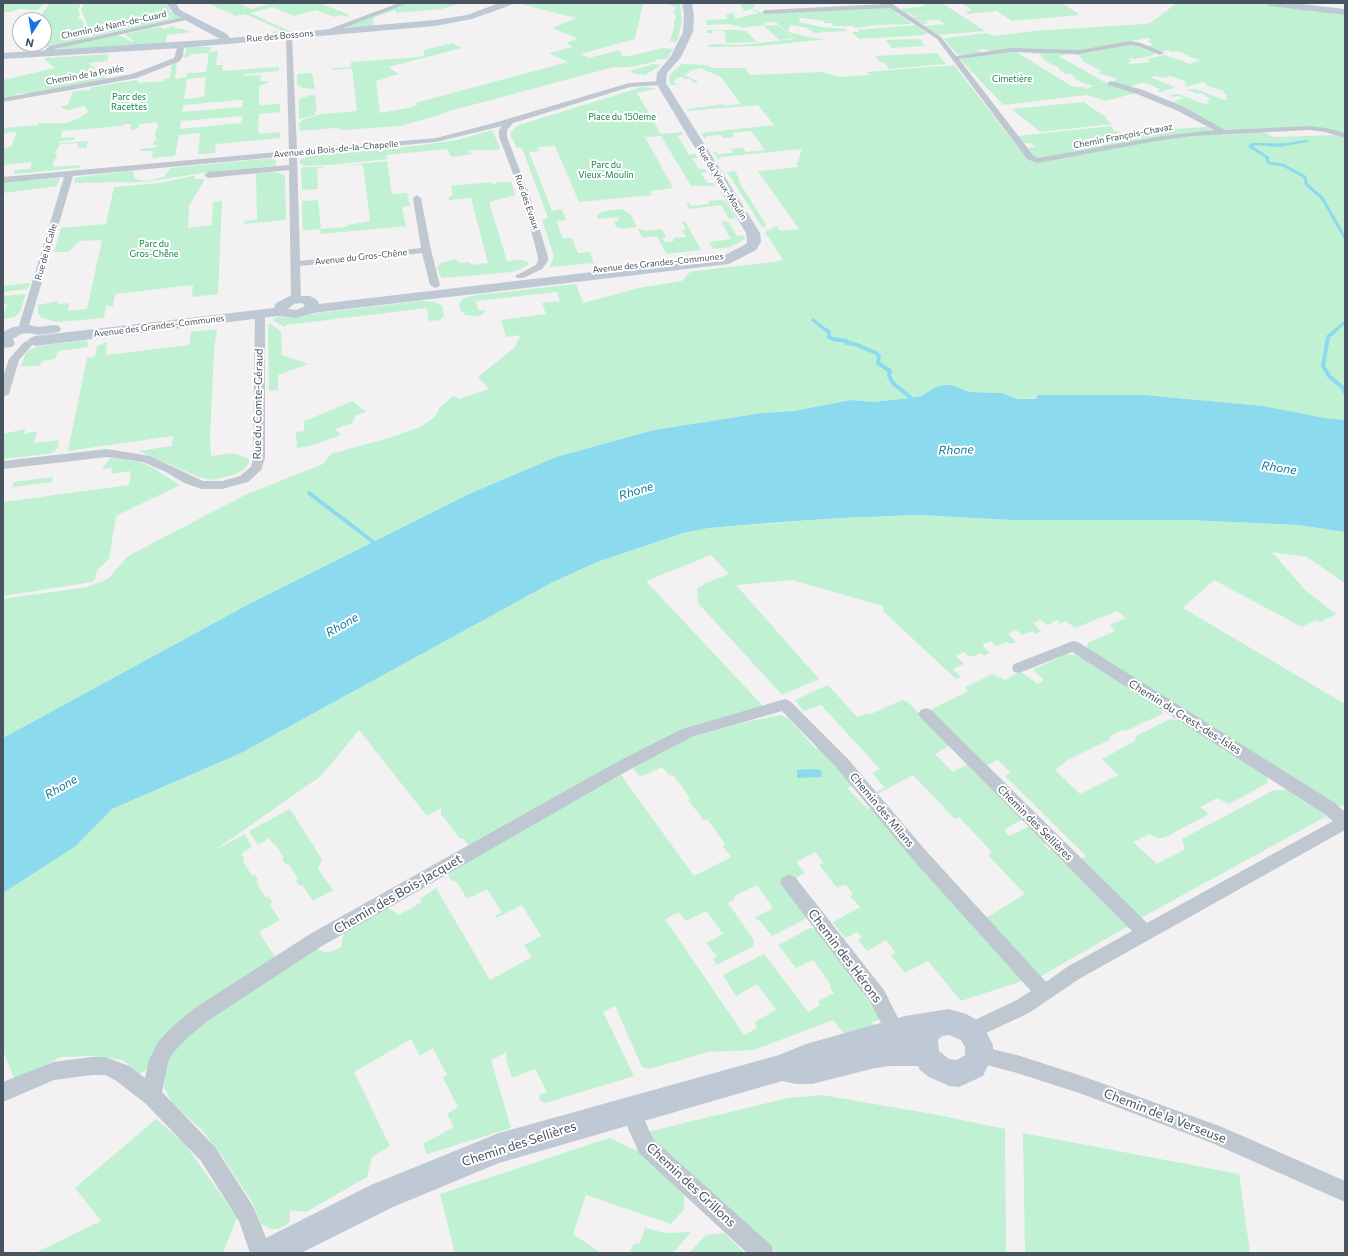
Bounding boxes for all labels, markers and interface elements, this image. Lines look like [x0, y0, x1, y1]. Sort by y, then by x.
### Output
street label: Chemin du Nant-de-Cuard [60, 9, 168, 41]
north arrow [12, 12, 52, 52]
street label: Rue des Bossons [246, 28, 314, 44]
text: N [24, 36, 35, 50]
street label: Chemin de la Pralée [45, 63, 125, 87]
park label: Cimetière [992, 74, 1032, 84]
park label: Parc des Racettes [111, 92, 147, 113]
park label: Place du 150eme [588, 112, 656, 122]
street label: Chemin François-Chavaz [1072, 121, 1174, 151]
street label: Avenue du Bois-de-la-Chapelle [273, 138, 399, 160]
street label: Rue du Vieux-Moulin [695, 144, 749, 222]
park label: Parc du Vieux-Moulin [578, 160, 634, 181]
street label: Rue des Evaux [513, 173, 541, 231]
street label: Rue de la Calle [33, 223, 59, 281]
park label: Parc du Gros-Chêne [129, 239, 179, 260]
street label: Avenue du Gros-Chêne [314, 247, 408, 267]
street label: Avenue des Grandes-Communes [592, 251, 724, 275]
street label: Avenue des Grandes-Communes [93, 313, 225, 339]
street label: Rue du Comte-Géraud [250, 348, 266, 460]
water label: Rhone [938, 442, 974, 458]
water label: Rhone [1261, 458, 1297, 478]
water label: Rhone [617, 479, 655, 503]
water label: Rhone [323, 610, 361, 640]
street label: Chemin du Crest-des-Isles [1126, 677, 1244, 757]
street label: Chemin des Milans [847, 770, 917, 850]
water label: Rhone [42, 772, 80, 802]
street label: Chemin des Sellières [995, 783, 1075, 863]
street label: Chemin des Bois-Jacquet [331, 851, 465, 937]
street label: Chemin des Hérons [805, 906, 885, 1006]
street label: Chemin de la Verseuse [1102, 1085, 1228, 1147]
street label: Chemin des Sellières [460, 1118, 578, 1170]
street label: Chemin des Grillons [643, 1140, 739, 1230]

